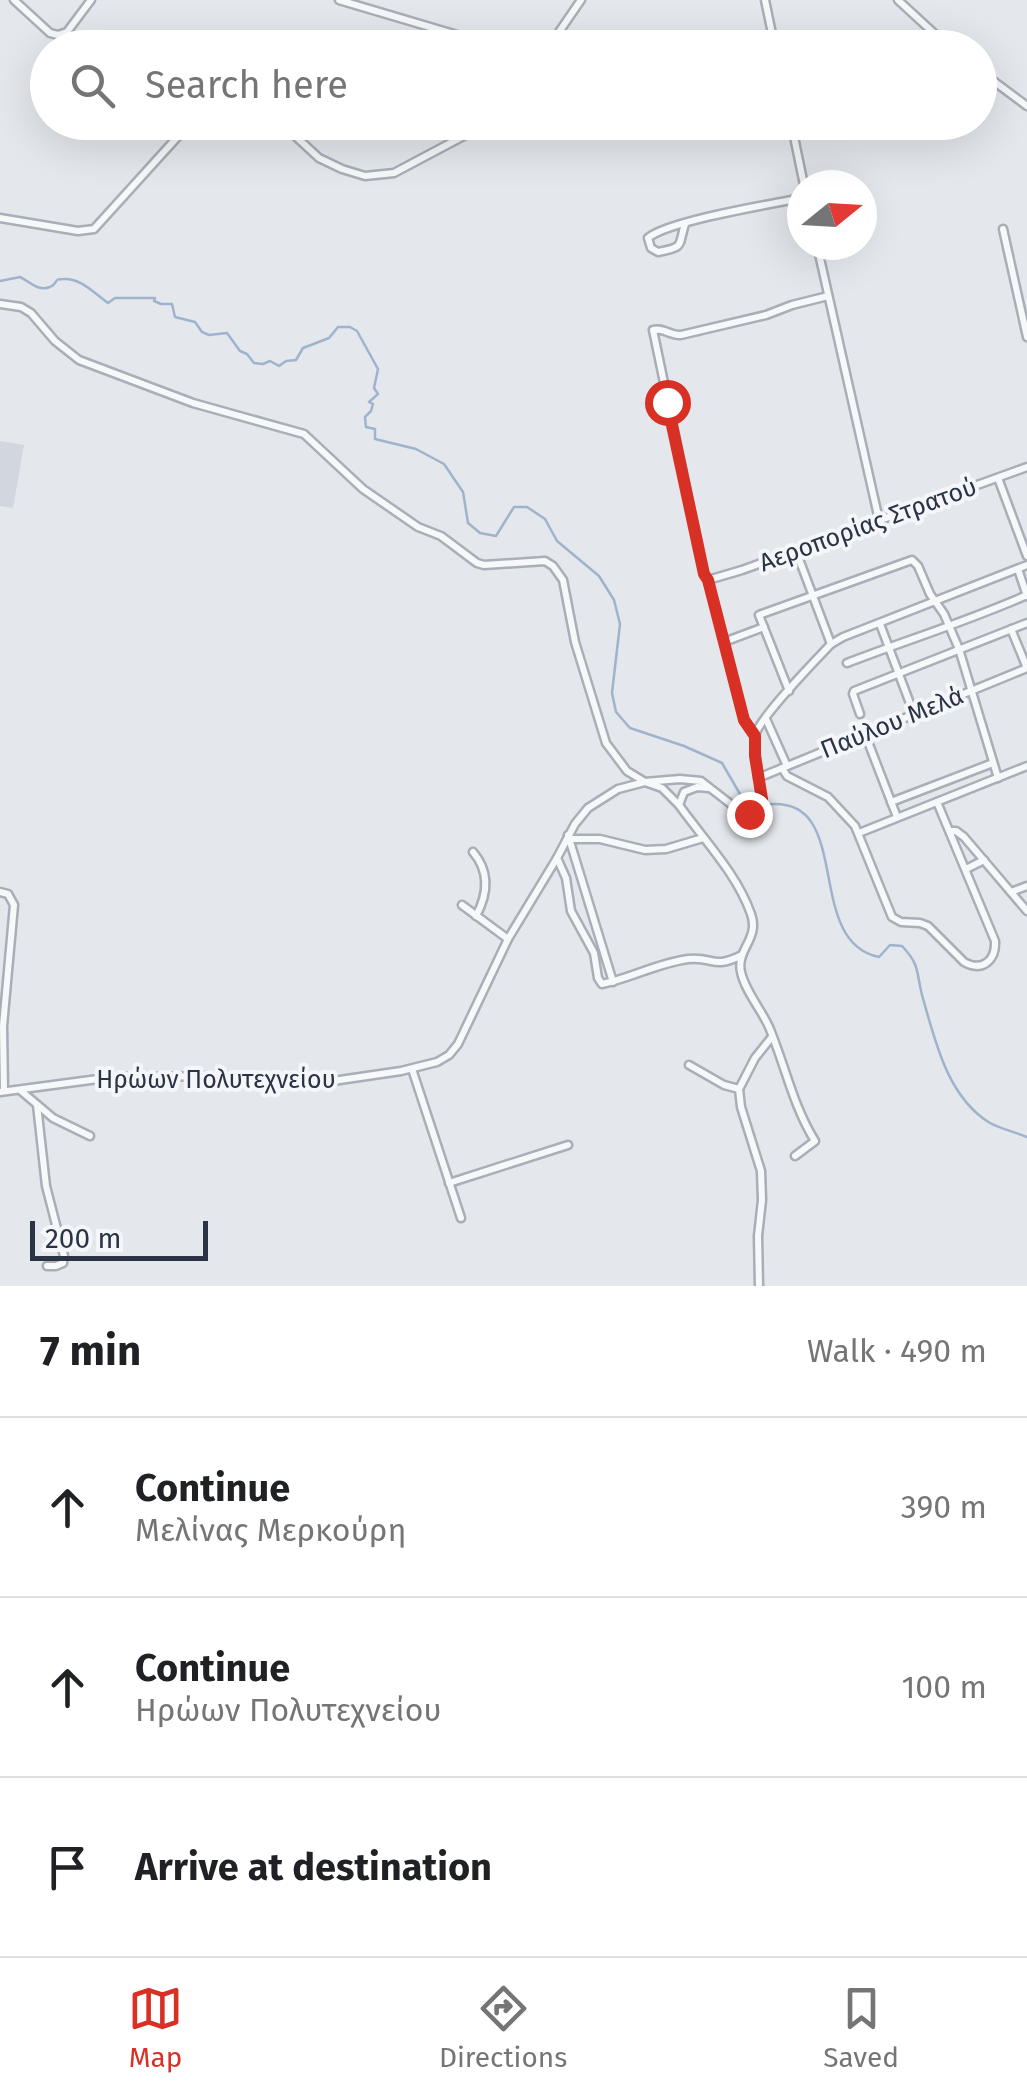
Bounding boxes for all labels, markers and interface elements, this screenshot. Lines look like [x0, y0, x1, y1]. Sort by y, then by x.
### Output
search box [30, 30, 997, 140]
icon: search [65, 58, 120, 113]
text: Search here [145, 62, 348, 108]
north arrow [787, 170, 877, 260]
route start [645, 380, 691, 426]
street label: Αεροπορίας Στρατού [755, 472, 981, 578]
street label: Παύλου Μελά [816, 681, 968, 765]
route end [727, 792, 773, 838]
street label: Ηρώων Πολυτεχνείου [96, 1065, 336, 1095]
scale bar [30, 1216, 208, 1260]
text: 200 m [45, 1222, 122, 1255]
text: 7 min [40, 1326, 141, 1376]
text: Walk · 490 m [807, 1332, 987, 1370]
text: Continue [135, 1465, 290, 1511]
icon: ahead [40, 1480, 95, 1535]
text: 390 m [901, 1488, 987, 1526]
text: Μελίνας Μερκούρη [135, 1511, 406, 1549]
text: Continue [135, 1645, 290, 1691]
icon: ahead [40, 1660, 95, 1715]
text: 100 m [902, 1668, 987, 1706]
text: Ηρώων Πολυτεχνείου [135, 1691, 442, 1729]
icon: arrive [40, 1840, 95, 1895]
text: Arrive at destination [135, 1844, 492, 1890]
tab: Map [128, 1981, 183, 2074]
tab: Directions [439, 1981, 567, 2074]
tab: Saved [823, 1981, 899, 2074]

